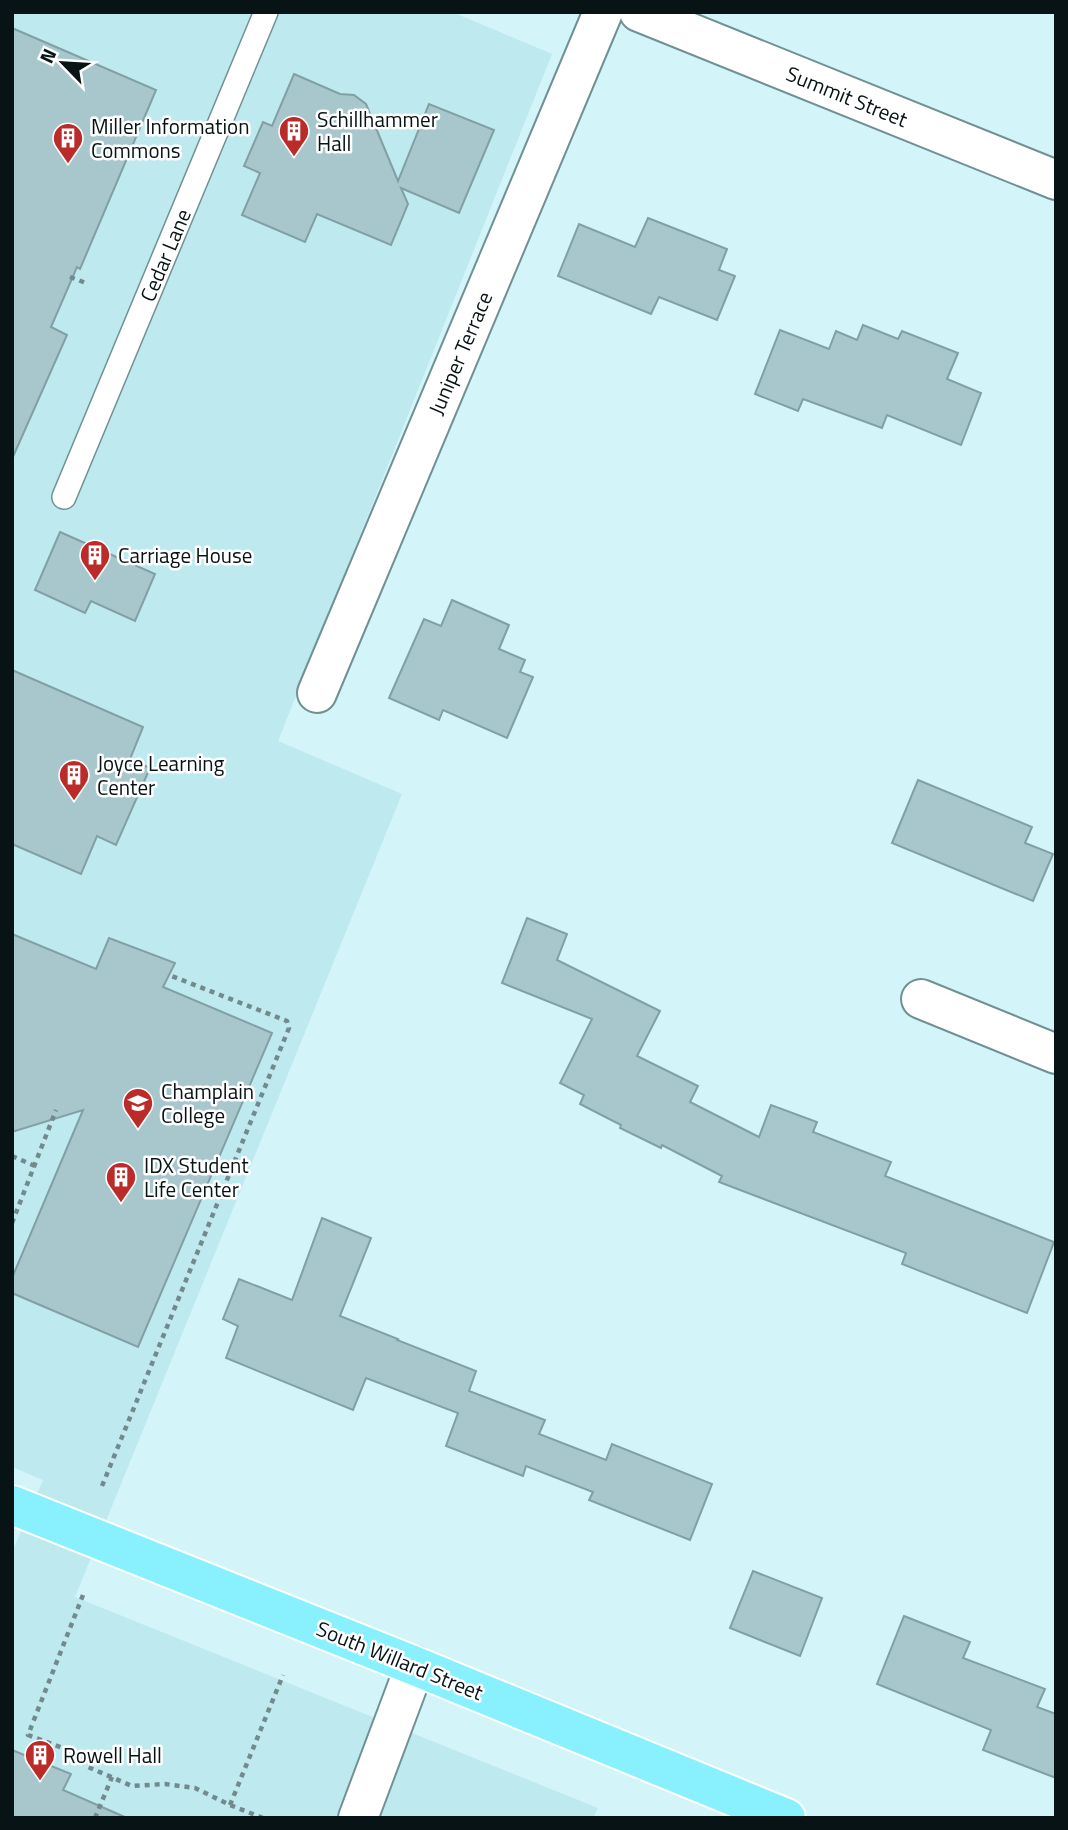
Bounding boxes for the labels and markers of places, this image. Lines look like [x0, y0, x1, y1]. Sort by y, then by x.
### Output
place label: Schillhammer Hall [317, 103, 438, 159]
place label: Miller Information Commons [91, 110, 249, 166]
building icon: Schillhammer Hall [277, 114, 311, 158]
building icon: Miller Information Commons [51, 121, 85, 165]
building icon: Carriage House [78, 538, 112, 582]
place label: Carriage House [118, 539, 252, 571]
place label: Joyce Learning Center [97, 747, 225, 803]
building icon: Joyce Learning Center [57, 758, 91, 802]
place label: Champlain College [161, 1075, 254, 1131]
school or university icon: Champlain College [121, 1086, 155, 1130]
place label: IDX Student Life Center [144, 1149, 249, 1205]
building icon: IDX Student Life Center [104, 1160, 138, 1204]
building icon: Rowell Hall [23, 1738, 57, 1782]
place label: Rowell Hall [63, 1739, 162, 1771]

